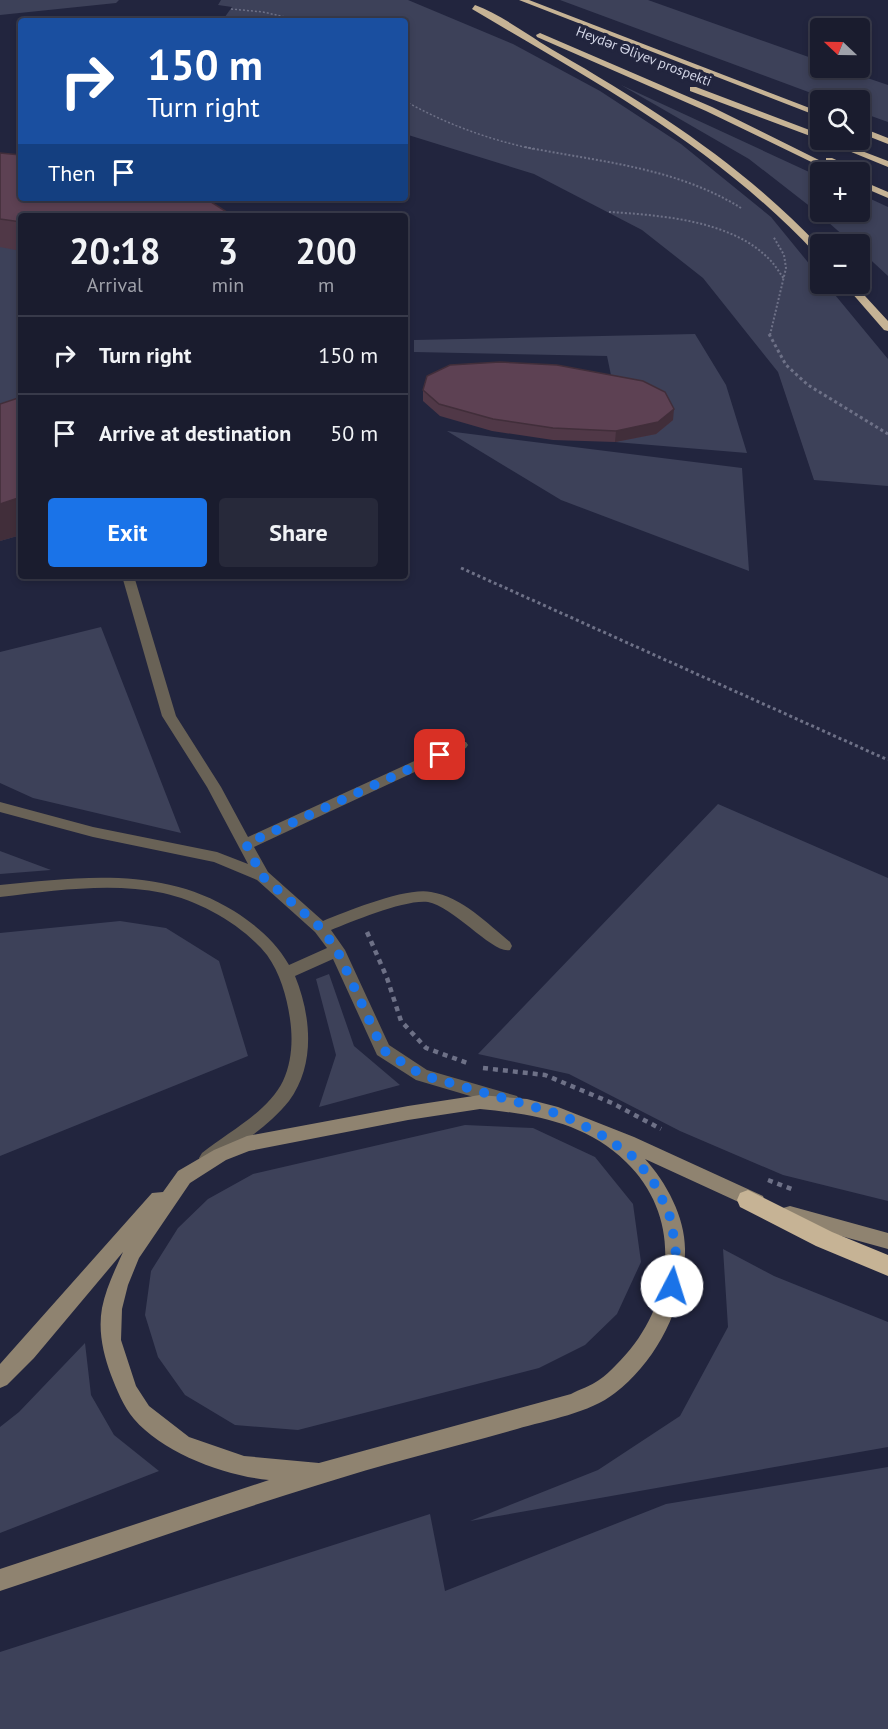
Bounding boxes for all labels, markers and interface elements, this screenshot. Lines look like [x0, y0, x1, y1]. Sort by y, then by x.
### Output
north arrow [810, 18, 870, 78]
map controls [810, 18, 870, 294]
street label: Heydər Əliyev prospekti [574, 22, 714, 90]
text: 150 m [147, 37, 263, 92]
icon: right [48, 42, 126, 120]
text: Turn right [147, 90, 260, 124]
button: search [810, 90, 870, 150]
icon: arrive [107, 156, 140, 189]
text: Then [48, 159, 95, 187]
button: + [810, 162, 870, 222]
text: 20:18 [69, 227, 161, 274]
text: 3 [218, 227, 238, 274]
text: 200 [296, 227, 357, 274]
button: − [810, 234, 870, 294]
text: Arrival [87, 272, 143, 298]
text: min [212, 272, 244, 298]
text: m [318, 272, 334, 298]
icon: right [48, 339, 81, 372]
text: Turn right [99, 341, 191, 369]
text: 150 m [318, 341, 378, 369]
icon: arrive [48, 417, 81, 450]
text: Arrive at destination [99, 419, 291, 447]
text: 50 m [330, 419, 378, 447]
button: Exit [48, 498, 207, 567]
button: Share [219, 498, 378, 567]
pin [414, 729, 465, 780]
icon: arrive [423, 738, 456, 771]
position arrow [640, 1254, 704, 1318]

